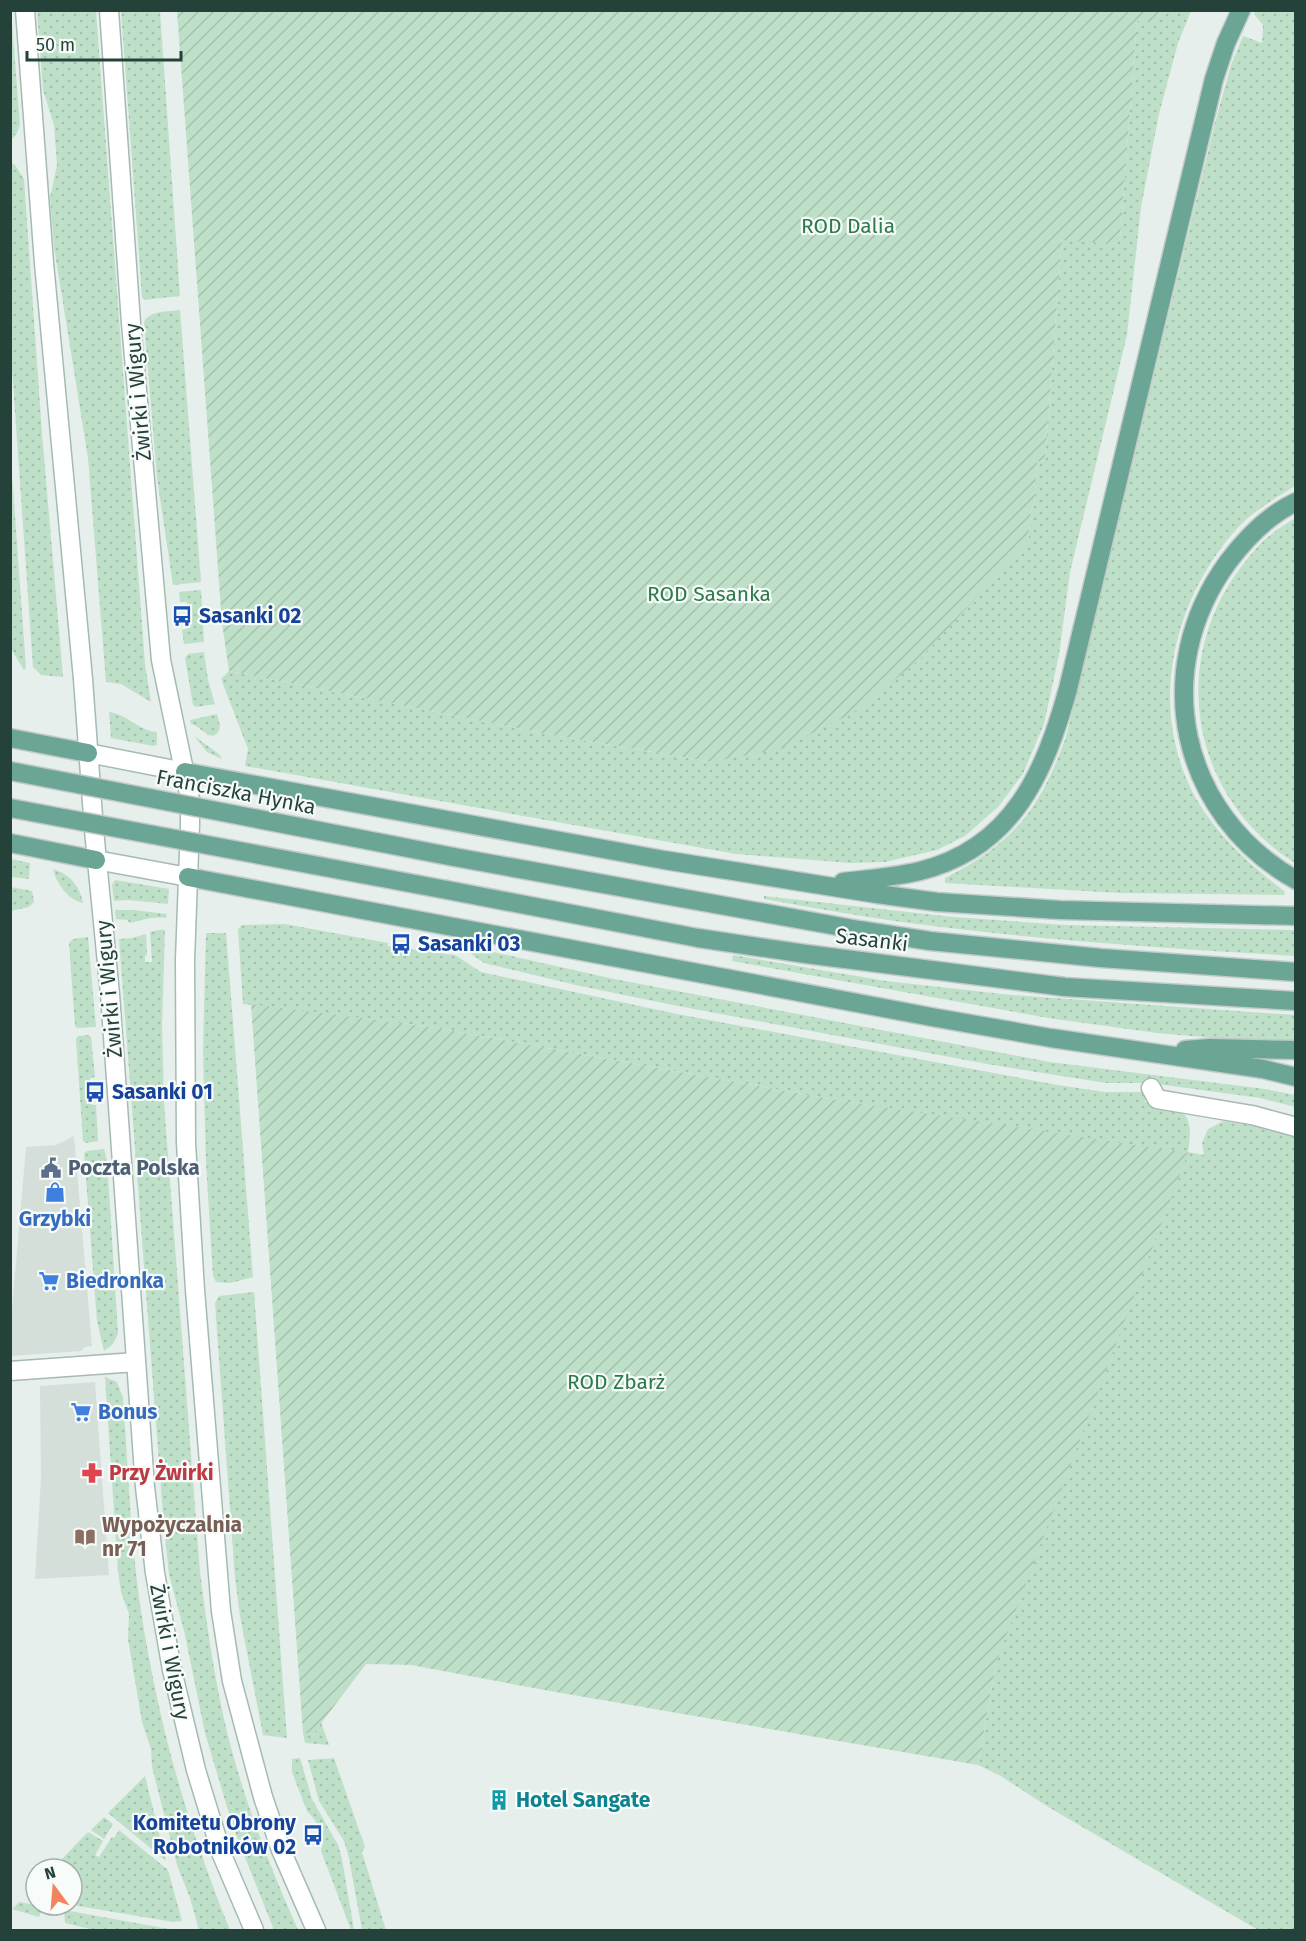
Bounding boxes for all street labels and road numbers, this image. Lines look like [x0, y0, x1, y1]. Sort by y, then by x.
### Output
street label: Żwirki i Wigury [119, 321, 157, 462]
street label: Franciszka Hynka [154, 764, 318, 820]
street label: Żwirki i Wigury [90, 918, 128, 1059]
street label: Sasanki [834, 923, 910, 957]
street label: Żwirki i Wigury [144, 1582, 196, 1723]

